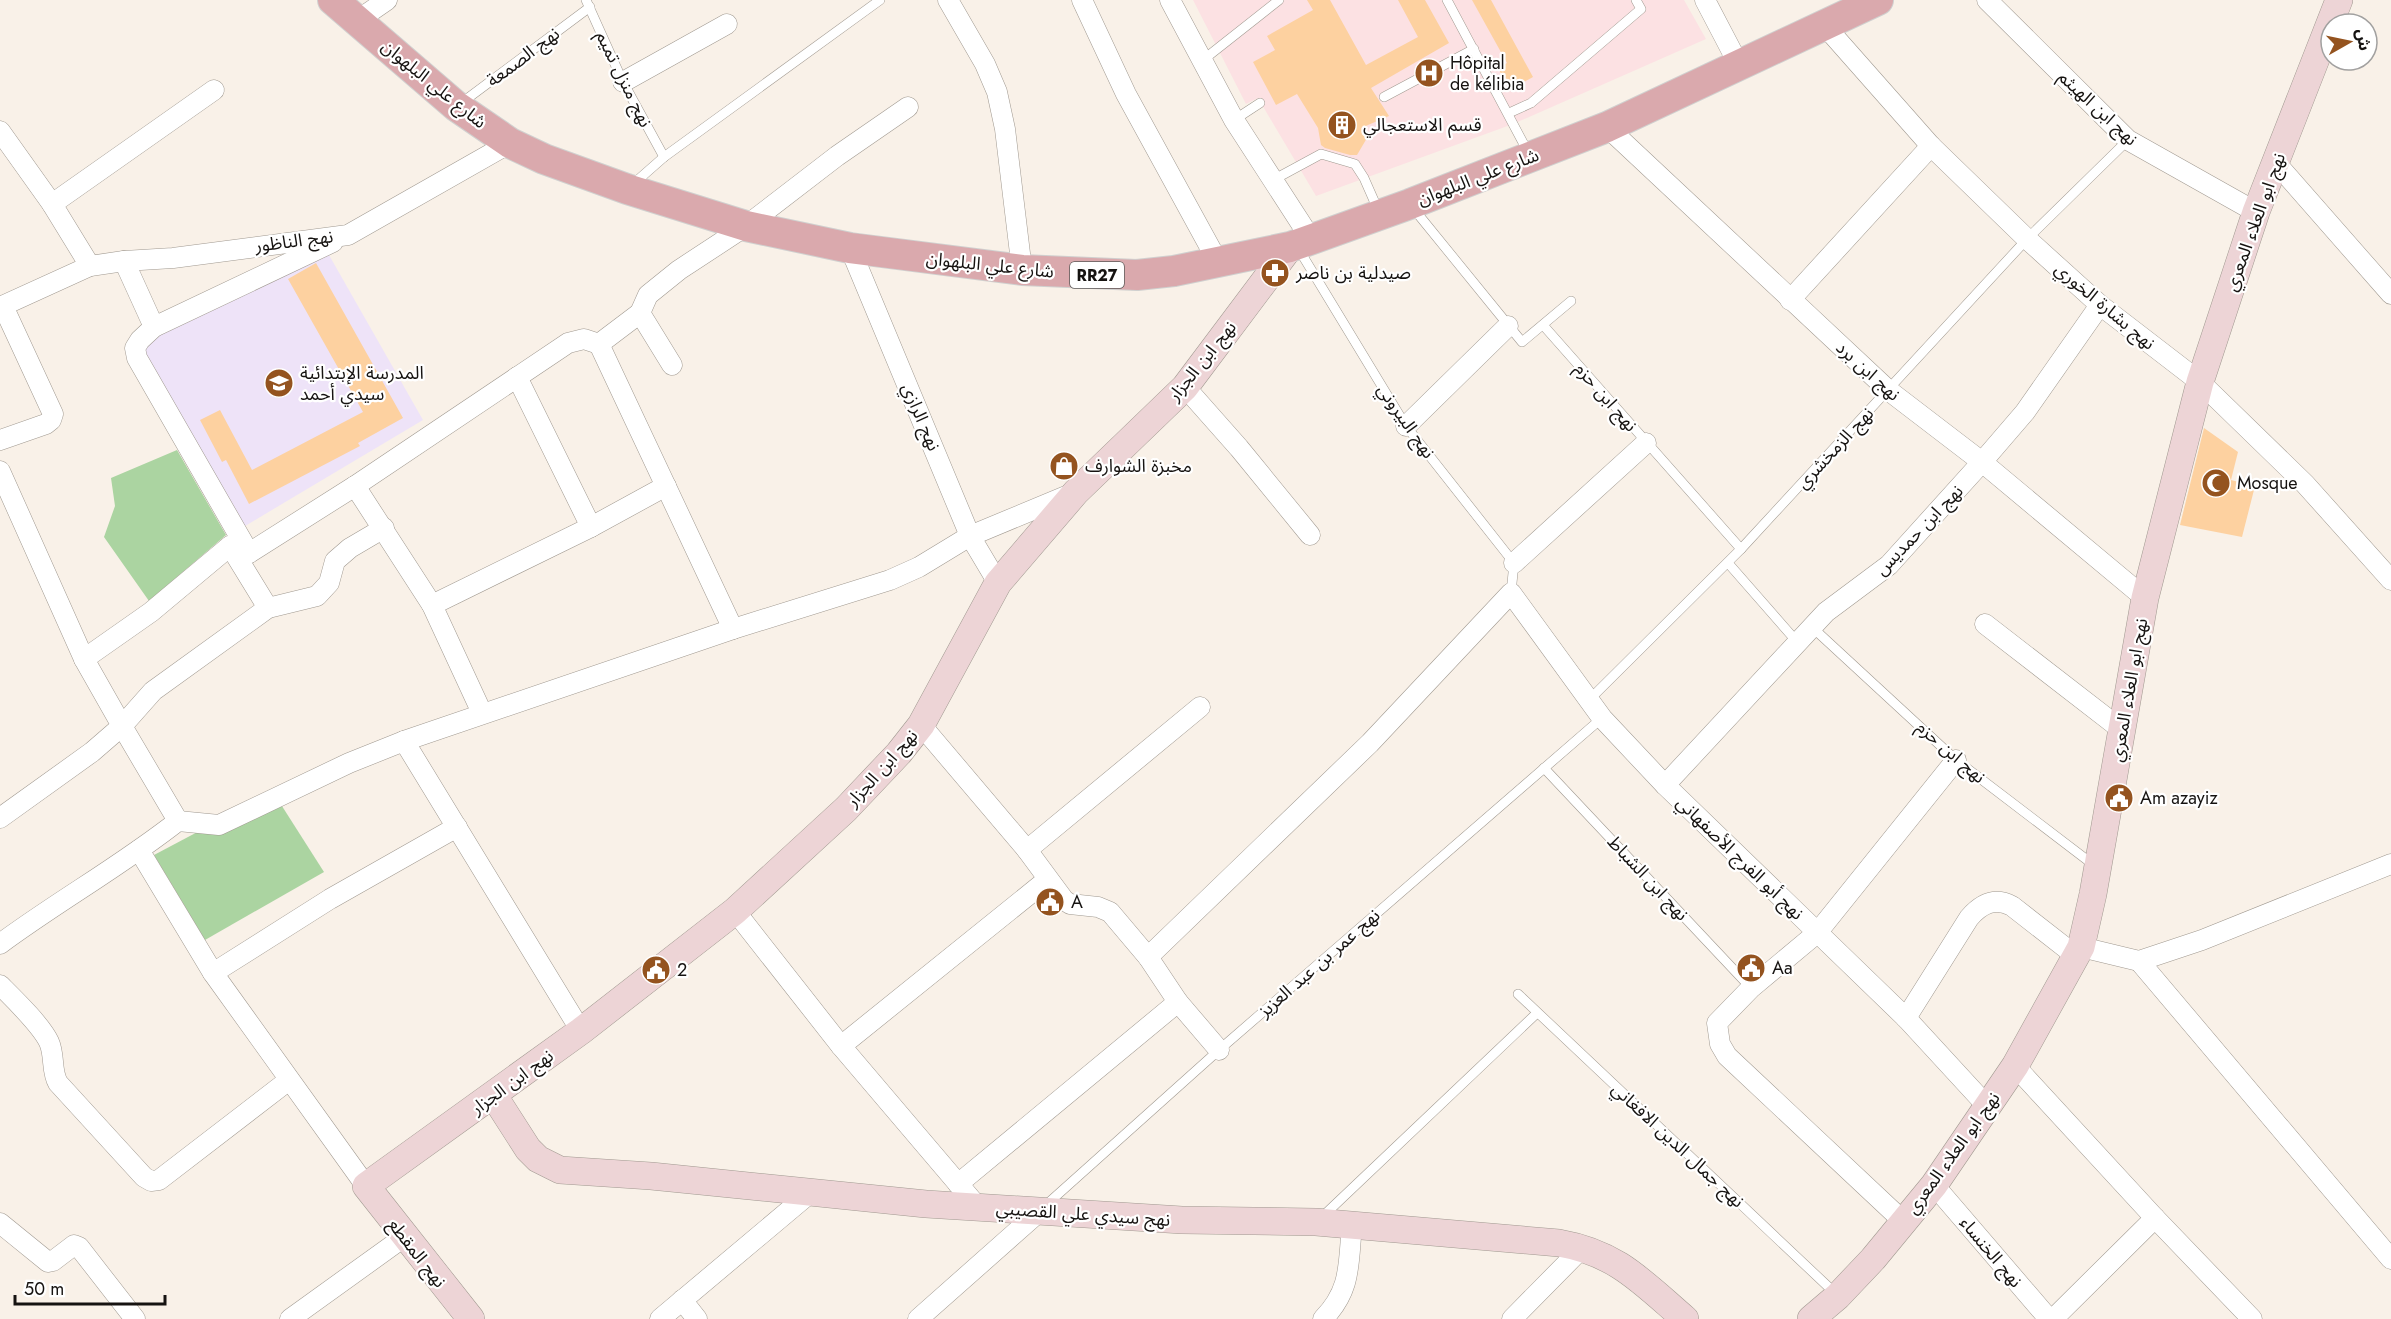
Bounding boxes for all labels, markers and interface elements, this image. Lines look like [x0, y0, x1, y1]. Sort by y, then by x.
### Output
north arrow [2319, 12, 2379, 72]
street label: نهج الصمعة [481, 21, 565, 93]
street label: نهج منزل تميم [589, 26, 659, 132]
text: ش [2350, 27, 2376, 52]
street label: شارع علي البلهوان [375, 34, 492, 135]
place label: Hôpital de kélibia [1450, 50, 1524, 97]
hospital icon: Hôpital de kélibia [1413, 57, 1445, 89]
street label: نهج ابن الهيثم [2052, 64, 2144, 152]
building icon: قسم الاستعجالي [1326, 109, 1358, 141]
place label: قسم الاستعجالي [1363, 112, 1481, 138]
street label: شارع علي البلهوان [1413, 142, 1543, 213]
street label: نهج ابو العلاء المعري [2218, 149, 2292, 295]
street label: نهج الناظور [252, 223, 335, 259]
street label: شارع علي البلهوان [925, 245, 1055, 286]
street label: نهج بشارة الخوري [2049, 256, 2161, 356]
pharmacy icon: صيدلية بن ناصر [1259, 257, 1291, 289]
place label: صيدلية بن ناصر [1295, 260, 1411, 286]
road number: RR27 [1070, 262, 1124, 288]
street label: نهج ابن الجزار [1161, 315, 1243, 408]
street label: نهج ابن برد [1830, 335, 1906, 407]
street label: نهج ابن حزم [1568, 357, 1644, 438]
place label: المدرسة الإبتدائية سيدي أحمد [300, 360, 424, 407]
school or university icon: المدرسة الإبتدائية سيدي أحمد [263, 367, 295, 399]
street label: نهج البيروني [1370, 378, 1441, 464]
street label: نهج الرازي [895, 379, 947, 455]
street label: نهج الزمخشري [1790, 401, 1880, 495]
shop icon: مخبزة الشوارف [1048, 450, 1080, 482]
place label: مخبزة الشوارف [1085, 453, 1192, 479]
mosque icon: Mosque [2200, 467, 2232, 499]
place label: Mosque [2237, 470, 2298, 496]
street label: نهج ابن حمديس [1869, 479, 1969, 581]
street label: نهج ابو العلاء المعري [2104, 616, 2155, 764]
street label: نهج ابن حزم [1910, 714, 1991, 790]
street label: نهج ابن الجزار [839, 723, 924, 813]
public building icon: Am azayiz [2103, 782, 2135, 814]
place label: Am azayiz [2140, 785, 2218, 811]
street label: نهج أبو الفرج الأصفهاني [1670, 790, 1810, 926]
street label: نهج ابن الشباط [1601, 829, 1695, 927]
public building icon: A [1034, 886, 1066, 918]
place label: A [1071, 889, 1083, 915]
street label: نهج عمر بن عبد العزيز [1252, 903, 1386, 1024]
public building icon: Aa [1735, 952, 1767, 984]
public building icon: 2 [640, 954, 672, 986]
place label: Aa [1772, 955, 1793, 981]
place label: 2 [677, 957, 687, 983]
street label: نهج ابن الجزار [464, 1043, 559, 1122]
street label: نهج جمال الدين الافغاني [1606, 1076, 1750, 1214]
street label: نهج ابو العلاء المعري [1900, 1086, 2006, 1220]
street label: نهج سيدي علي القصيبي [995, 1195, 1171, 1233]
street label: نهج الخنساء [1954, 1211, 2028, 1293]
street label: نهج المقطع [381, 1213, 452, 1294]
scale bar [15, 1268, 165, 1306]
text: 50 m [24, 1276, 64, 1302]

